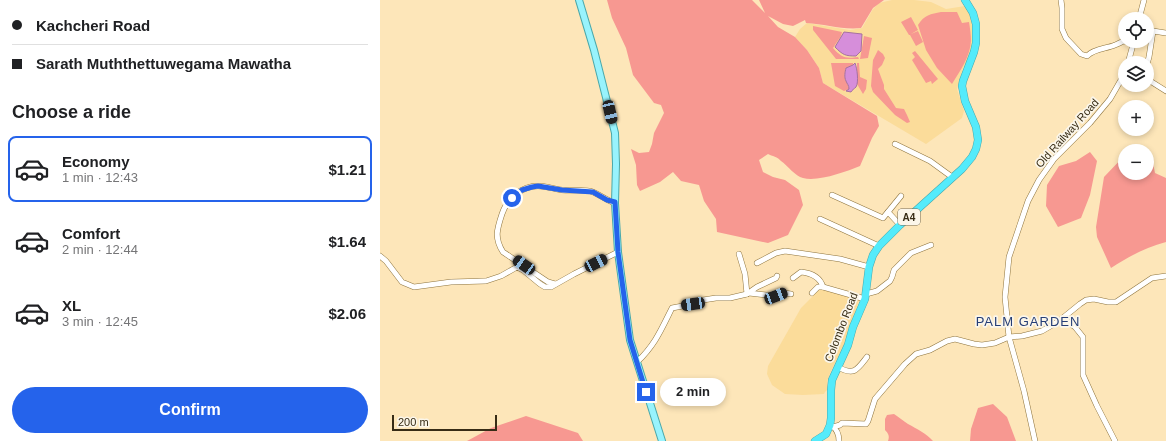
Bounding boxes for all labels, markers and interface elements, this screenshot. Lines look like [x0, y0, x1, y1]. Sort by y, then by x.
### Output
map controls [1118, 12, 1154, 180]
button: locate [1118, 12, 1154, 48]
text: Kachcheri Road [36, 17, 150, 34]
text: Sarath Muththettuwegama Mawatha [36, 55, 291, 72]
button: layers [1118, 56, 1154, 92]
street label: Old Railway Road [1033, 96, 1101, 170]
car [601, 99, 619, 125]
button: + [1118, 100, 1154, 136]
text: Choose a ride [12, 102, 131, 122]
button: − [1118, 144, 1154, 180]
icon: car [14, 151, 50, 187]
text: Economy [62, 153, 130, 170]
text: $1.21 [328, 161, 366, 178]
text: 1 min · 12:43 [62, 170, 138, 185]
route start [503, 189, 521, 207]
road number: A4 [898, 209, 920, 225]
icon: car [14, 223, 50, 259]
text: Comfort [62, 225, 120, 242]
text: $1.64 [328, 233, 366, 250]
text: 2 min · 12:44 [62, 242, 138, 257]
car [583, 252, 609, 274]
car [511, 253, 537, 277]
car [763, 286, 789, 306]
street label: Colombo Road [822, 291, 860, 363]
icon: car [14, 295, 50, 331]
car [680, 296, 706, 312]
text: XL [62, 297, 81, 314]
text: $2.06 [328, 305, 366, 322]
text: 3 min · 12:45 [62, 314, 138, 329]
district label: PALM GARDEN [976, 314, 1080, 329]
callout: 2 min [660, 378, 726, 406]
route end [637, 383, 655, 401]
text: 2 min [676, 384, 710, 399]
button: Confirm [12, 387, 368, 433]
scale bar [392, 413, 497, 432]
text: 200 m [398, 416, 429, 428]

